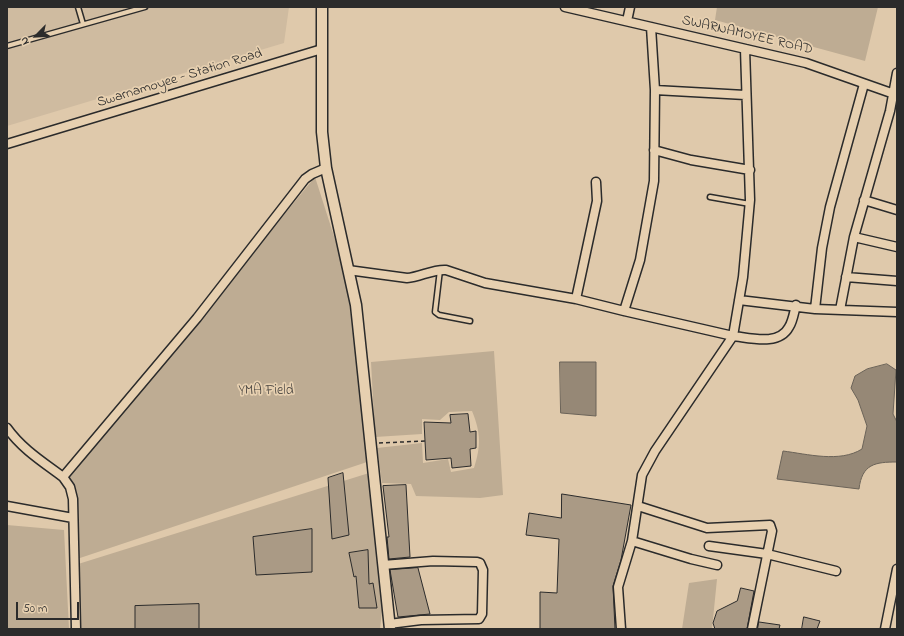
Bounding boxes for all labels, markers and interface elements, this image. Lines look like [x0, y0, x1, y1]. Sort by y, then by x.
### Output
street label: SWARNAMOYEE ROAD [680, 13, 814, 59]
north arrow [16, 16, 56, 56]
text: N [16, 34, 34, 48]
street label: Swarnamoyee - Station Road [95, 46, 265, 112]
park label: YMA Field [238, 384, 294, 400]
scale bar [18, 594, 81, 620]
text: 50 m [23, 600, 47, 618]

